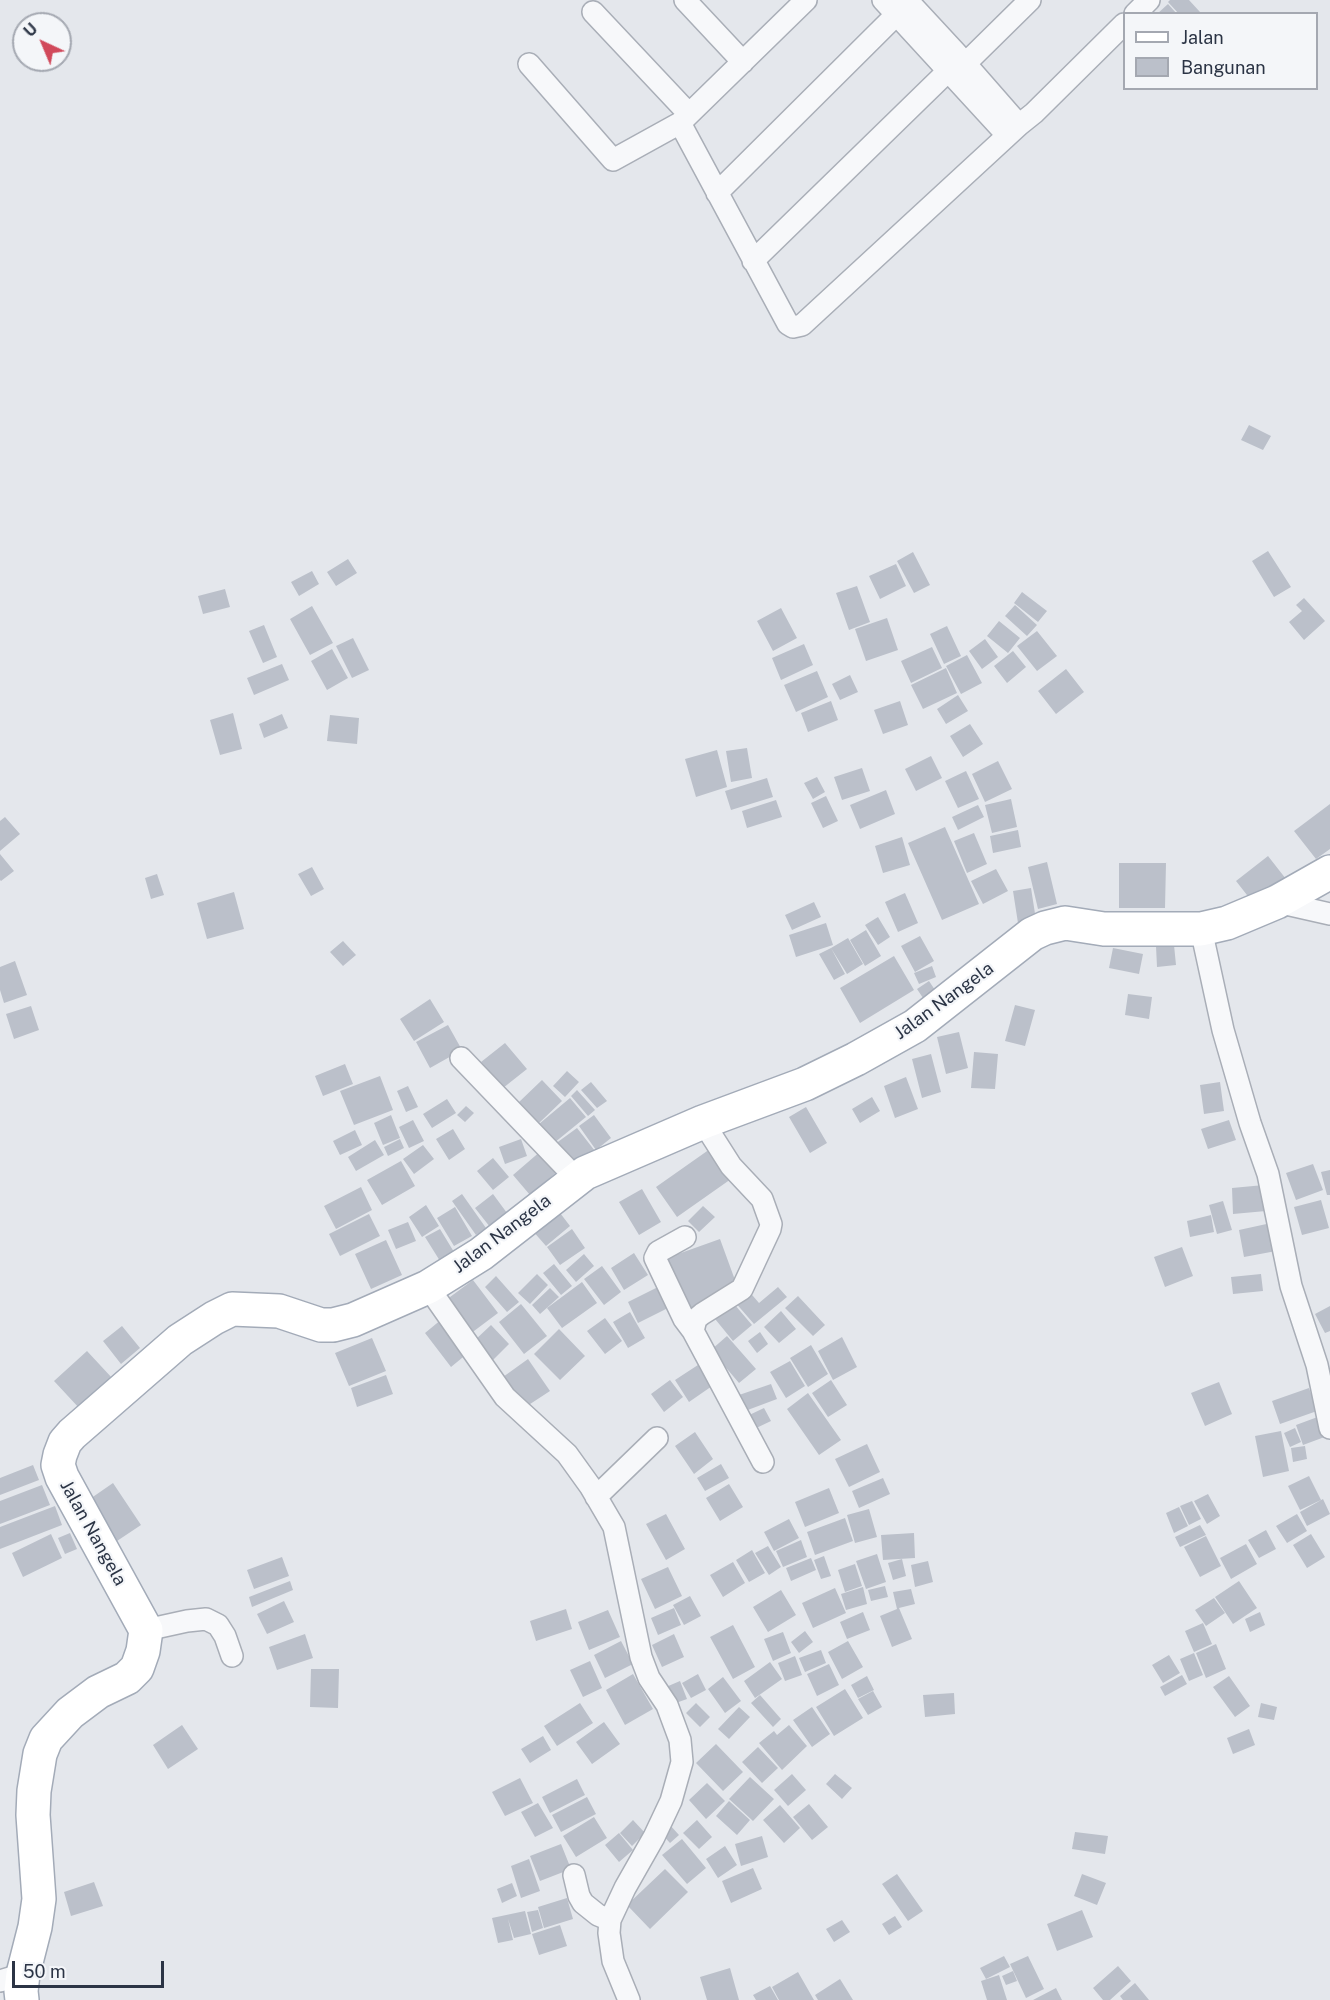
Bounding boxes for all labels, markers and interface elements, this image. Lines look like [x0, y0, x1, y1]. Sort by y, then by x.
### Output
north arrow [12, 12, 72, 72]
legend [1123, 12, 1318, 90]
text: U [20, 19, 41, 41]
text: Jalan [1181, 27, 1224, 48]
text: Bangunan [1181, 57, 1266, 78]
street label: Jalan Nangela [890, 958, 998, 1044]
street label: Jalan Nangela [449, 1190, 555, 1278]
street label: Jalan Nangela [55, 1476, 131, 1590]
scale bar [15, 1949, 166, 1987]
text: 50 m [23, 1961, 66, 1982]

